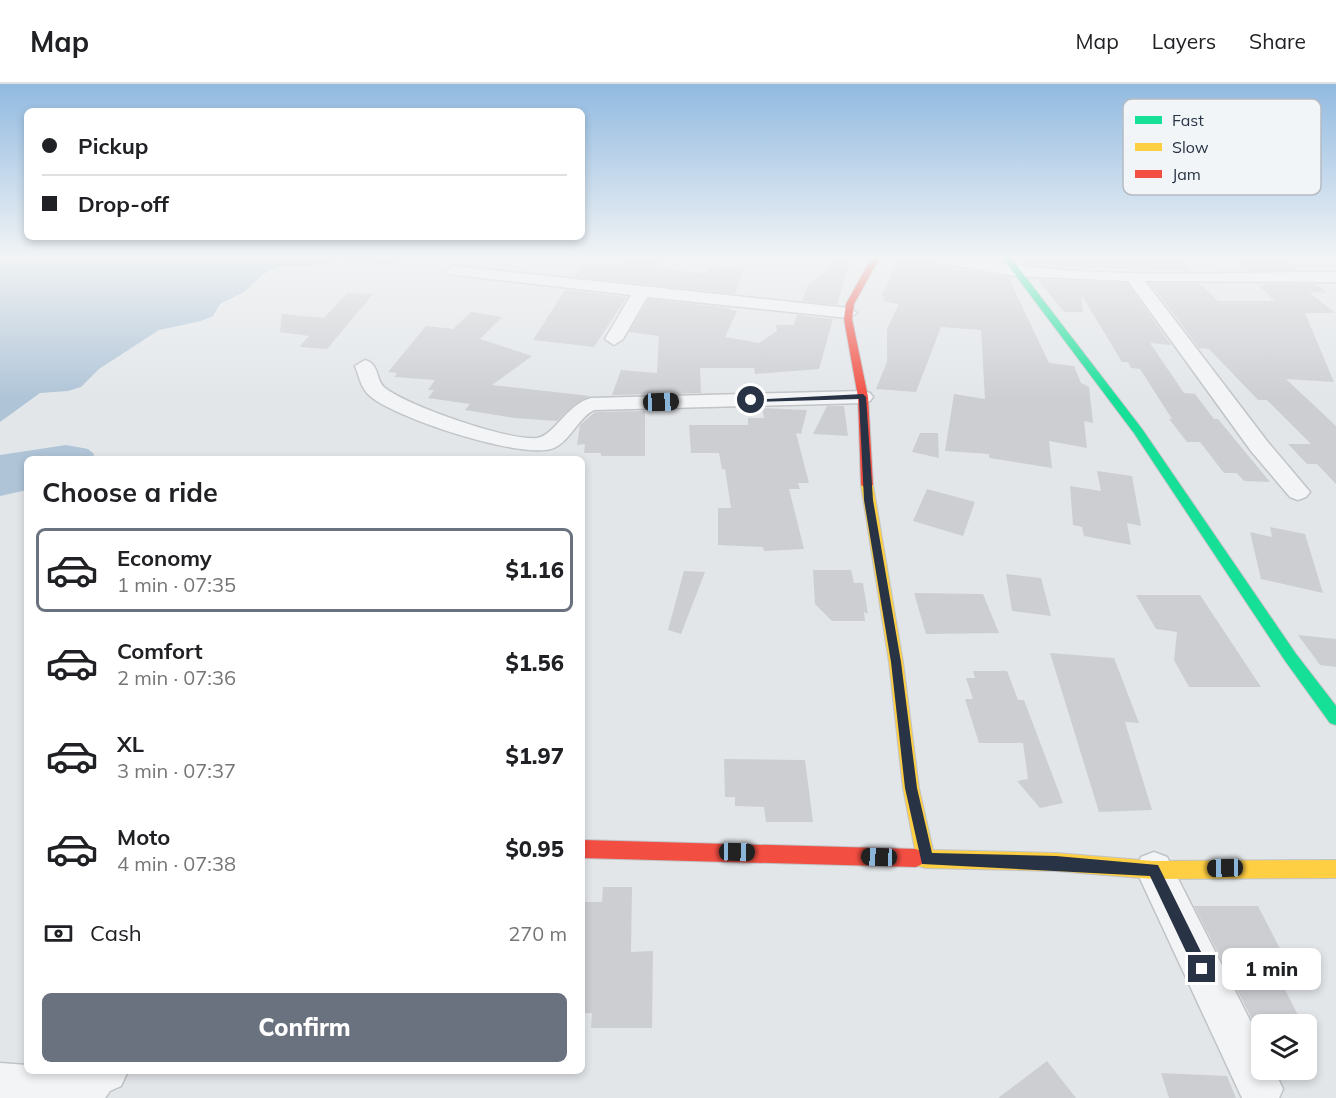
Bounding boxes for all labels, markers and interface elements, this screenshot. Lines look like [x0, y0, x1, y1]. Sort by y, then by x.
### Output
text: Map [30, 24, 89, 59]
text: Map [1076, 28, 1119, 54]
text: Layers [1152, 28, 1216, 54]
text: Share [1249, 28, 1306, 54]
legend [1123, 99, 1321, 195]
text: Fast [1172, 110, 1204, 130]
text: Pickup [78, 132, 148, 160]
text: Slow [1172, 137, 1209, 157]
text: Jam [1172, 164, 1201, 184]
text: Drop-off [78, 190, 169, 218]
route start [737, 386, 764, 413]
car [643, 392, 679, 412]
text: Choose a ride [42, 475, 218, 509]
icon: car [45, 543, 99, 597]
text: Economy [117, 544, 212, 572]
text: $1.16 [505, 556, 564, 584]
text: 1 min · 07:35 [117, 572, 236, 597]
icon: car [45, 636, 99, 690]
text: Comfort [117, 637, 203, 665]
text: $1.56 [505, 649, 564, 677]
text: 2 min · 07:36 [117, 665, 236, 690]
icon: car [45, 729, 99, 783]
text: XL [117, 730, 144, 758]
text: $1.97 [505, 742, 564, 770]
text: 3 min · 07:37 [117, 758, 236, 783]
icon: car [45, 822, 99, 876]
text: Moto [117, 823, 170, 851]
text: $0.95 [505, 835, 564, 863]
car [719, 843, 755, 861]
car [861, 847, 897, 867]
text: 4 min · 07:38 [117, 851, 236, 876]
car [1207, 859, 1243, 877]
icon: cash [42, 917, 75, 950]
text: Cash [90, 919, 142, 947]
text: 270 m [508, 921, 567, 946]
callout: 1 min [1223, 948, 1322, 990]
route end [1188, 955, 1215, 982]
text: 1 min [1245, 956, 1298, 981]
button: Confirm [42, 993, 567, 1062]
map controls [1251, 1014, 1317, 1080]
button: layers [1251, 1014, 1317, 1080]

